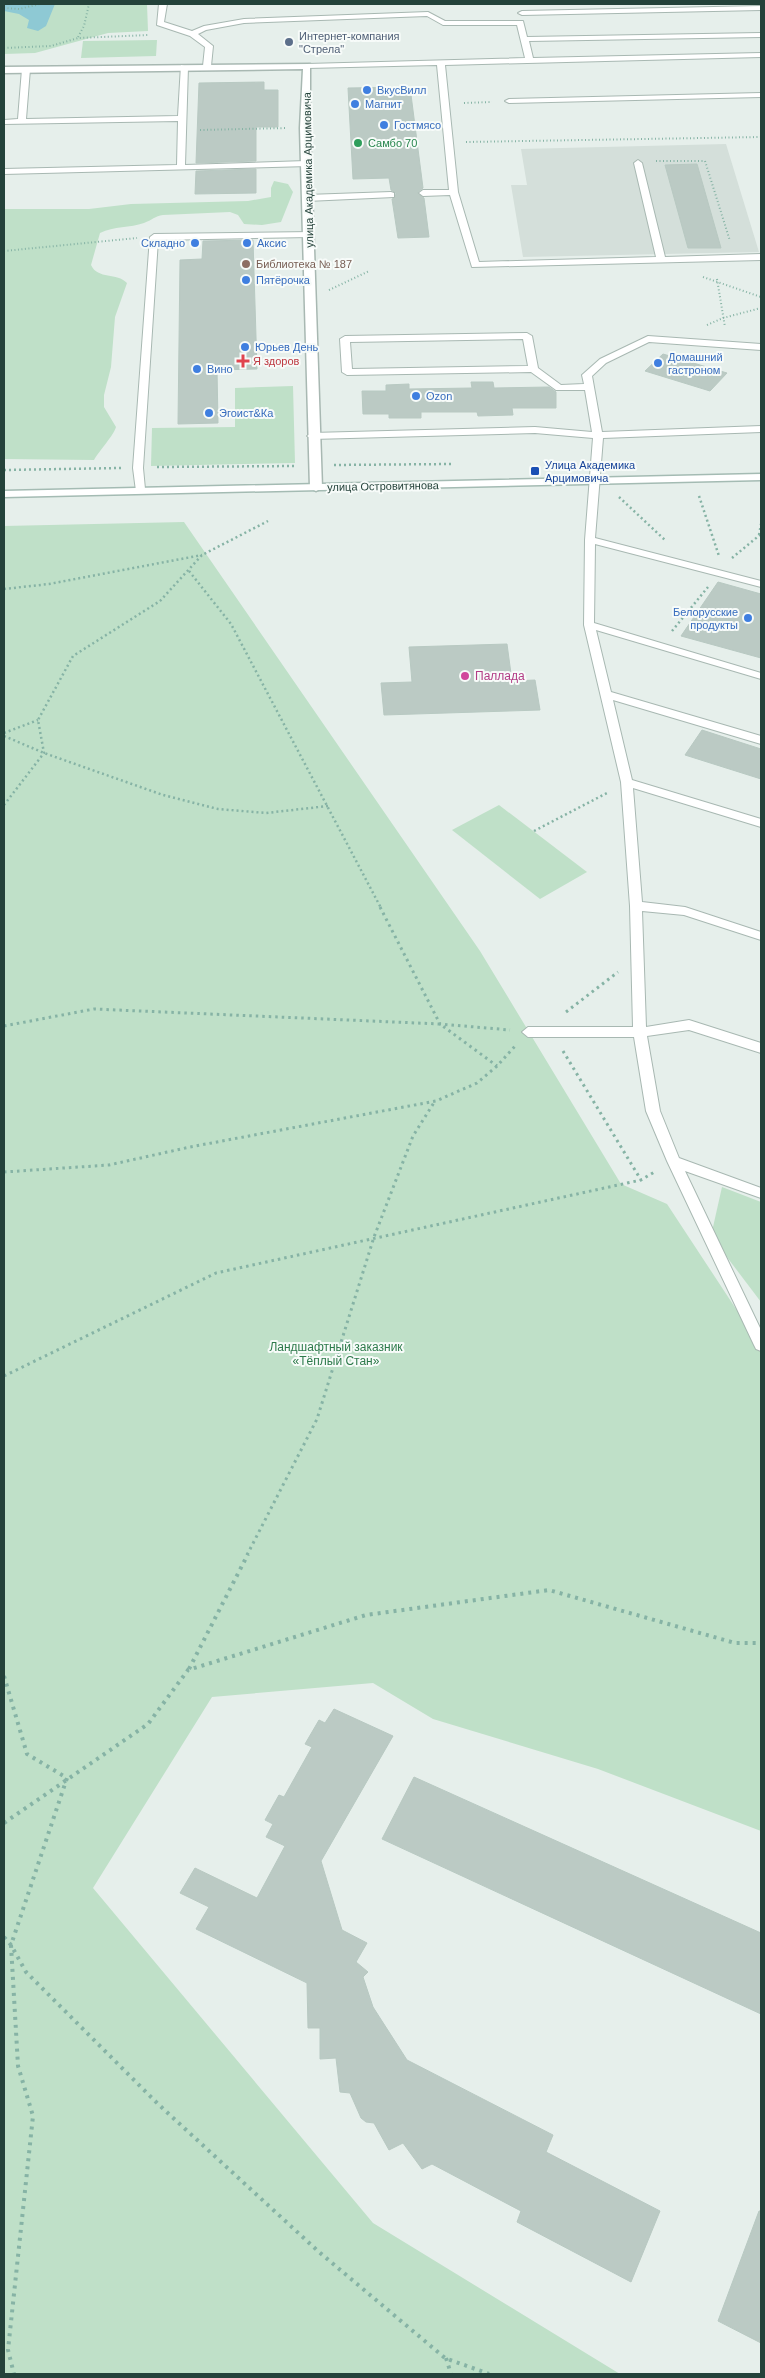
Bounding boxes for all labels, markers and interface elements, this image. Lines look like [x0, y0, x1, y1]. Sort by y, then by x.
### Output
place label: Интернет-компания "Стрела" [299, 30, 400, 55]
marker: Интернет-компания "Стрела" [283, 36, 295, 48]
marker: ВкусВилл [361, 84, 373, 96]
place label: ВкусВилл [377, 84, 426, 96]
street label: улица Академика Арцимовича [301, 91, 315, 248]
marker: Магнит [349, 98, 361, 110]
place label: Магнит [365, 98, 402, 110]
marker: Гостмясо [378, 119, 390, 131]
place label: Гостмясо [394, 119, 441, 131]
marker: Самбо 70 [352, 137, 364, 149]
place label: Самбо 70 [368, 137, 417, 149]
place label: Складно [141, 237, 185, 249]
marker: Складно [189, 237, 201, 249]
marker: Аксис [241, 237, 253, 249]
place label: Аксис [257, 237, 287, 249]
marker: Библиотека № 187 [240, 258, 252, 270]
place label: Библиотека № 187 [256, 258, 352, 270]
marker: Пятёрочка [240, 274, 252, 286]
place label: Пятёрочка [256, 274, 311, 286]
marker: Юрьев День [239, 341, 251, 353]
place label: Юрьев День [255, 341, 319, 353]
place label: Домашний гастроном [668, 351, 723, 376]
marker: Я здоров [237, 355, 249, 367]
place label: Я здоров [253, 355, 300, 367]
marker: Домашний гастроном [652, 357, 664, 369]
marker: Вино [191, 363, 203, 375]
place label: Вино [207, 363, 233, 375]
marker: Ozon [410, 390, 422, 402]
place label: Ozon [426, 390, 452, 402]
marker: Эгоист&Ка [203, 407, 215, 419]
place label: Эгоист&Ка [219, 407, 274, 419]
place label: Улица Академика Арцимовича [545, 459, 636, 484]
marker: Улица Академика Арцимовича [529, 465, 541, 477]
street label: улица Островитянова [327, 479, 440, 493]
place label: Белорусские продукты [673, 606, 738, 631]
marker: Белорусские продукты [742, 612, 754, 624]
place label: Паллада [475, 669, 525, 683]
marker: Паллада [459, 670, 471, 682]
park label: Ландшафтный заказник «Тёплый Стан» [269, 1340, 403, 1368]

